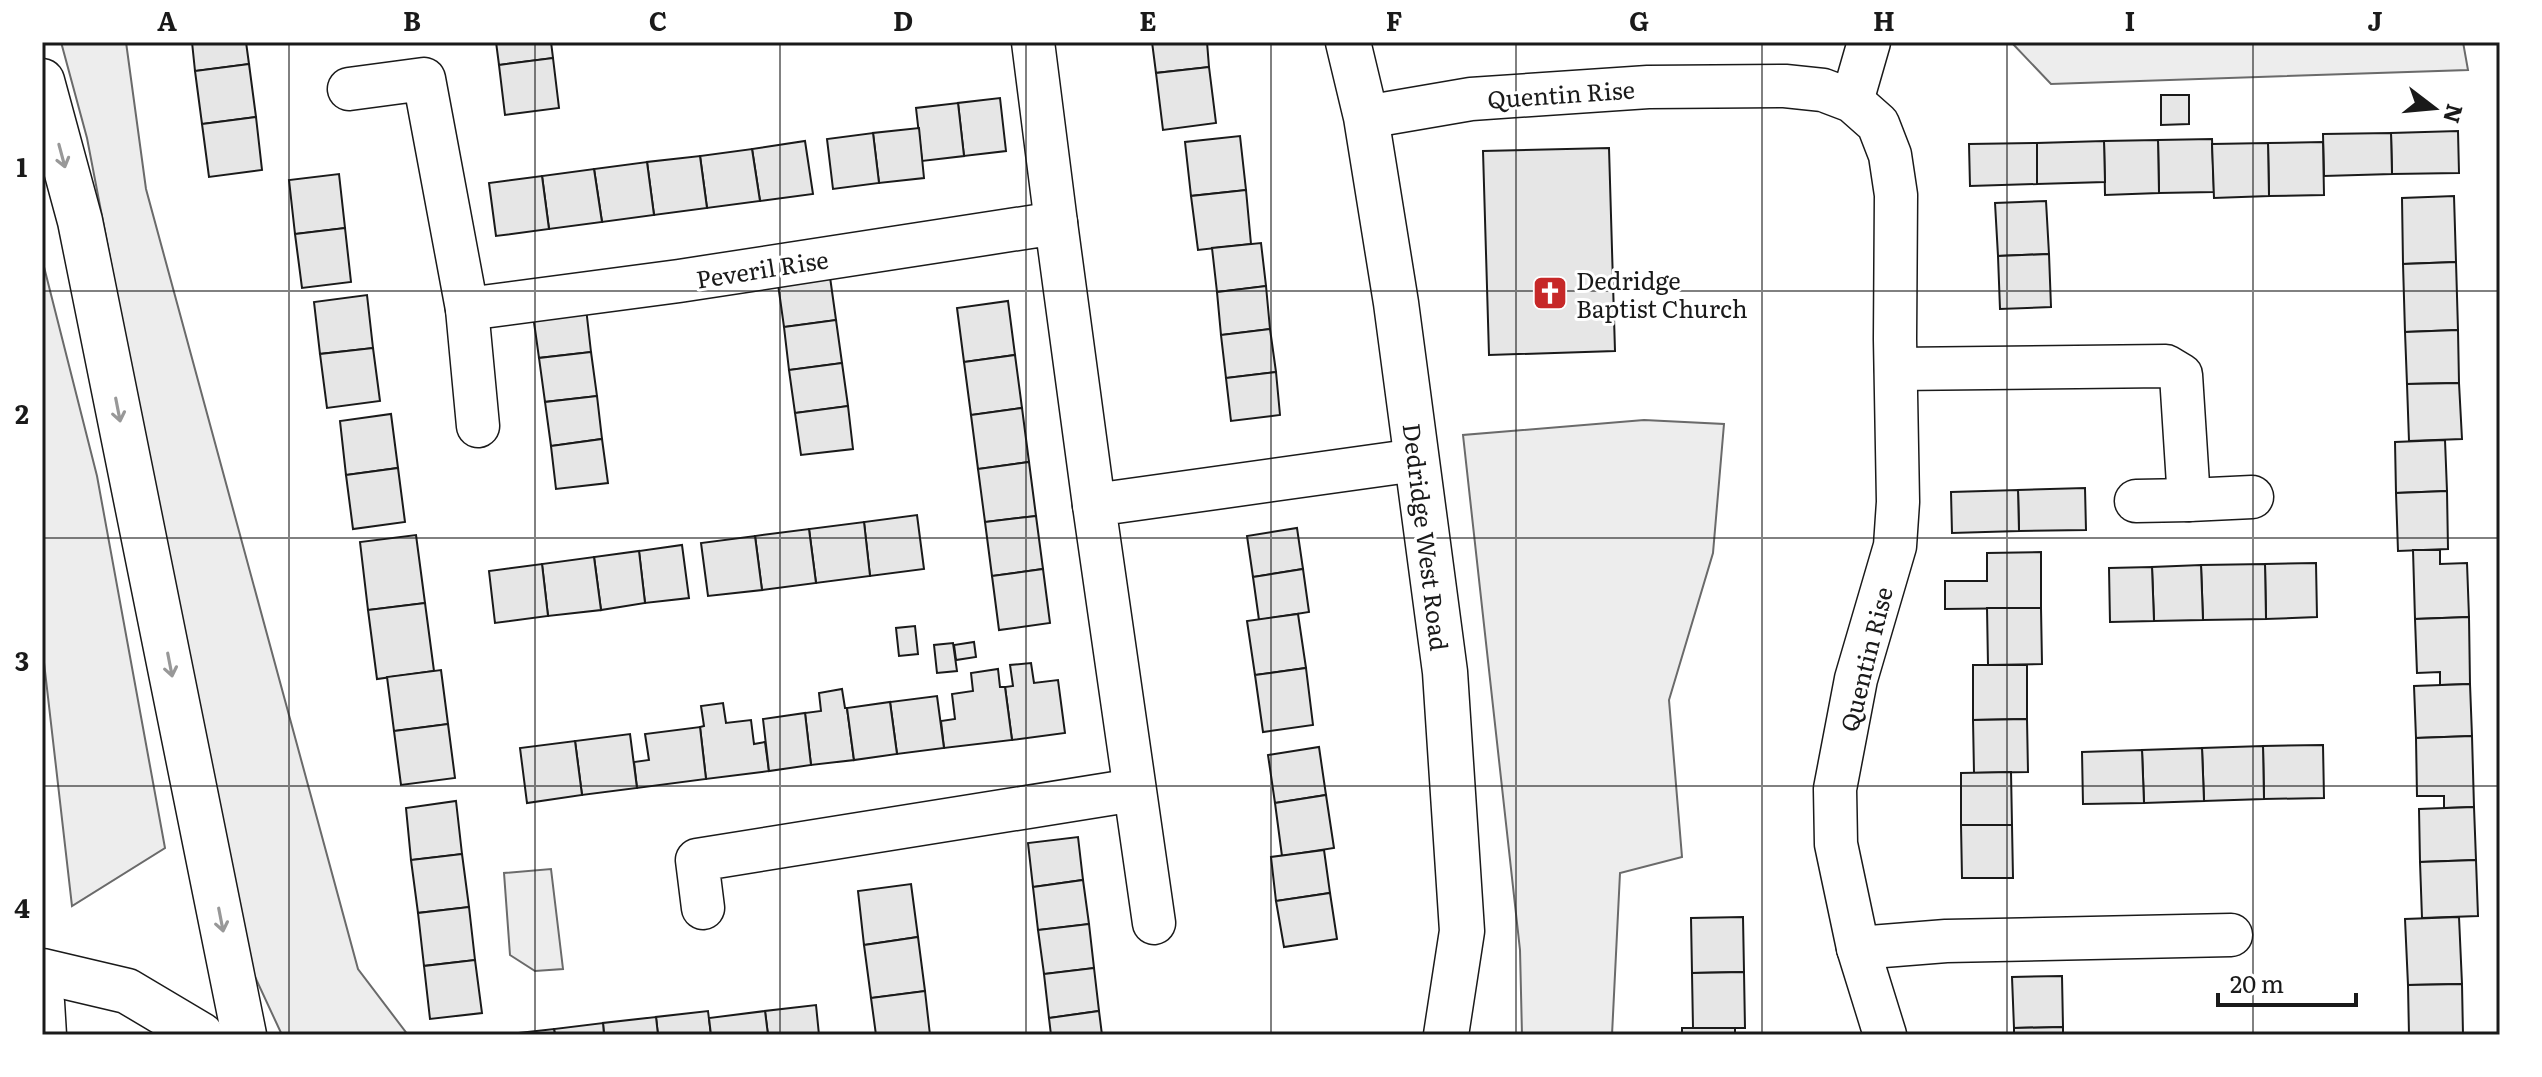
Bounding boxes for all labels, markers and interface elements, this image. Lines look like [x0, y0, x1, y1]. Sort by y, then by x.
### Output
text: A [157, 0, 177, 39]
text: B [403, 0, 421, 39]
text: C [649, 0, 667, 39]
text: D [893, 0, 913, 39]
text: E [1139, 0, 1157, 39]
text: F [1386, 0, 1402, 39]
text: G [1629, 0, 1649, 39]
text: H [1873, 0, 1895, 39]
text: I [2125, 0, 2135, 39]
text: J [2368, 0, 2383, 39]
north arrow [2394, 68, 2474, 148]
street label: Quentin Rise [1486, 70, 1636, 116]
text: N [2436, 101, 2473, 127]
one-way arrow [56, 143, 71, 169]
text: 1 [17, 146, 28, 185]
street label: Peveril Rise [693, 240, 831, 296]
place label: Dedridge Baptist Church [1576, 262, 1748, 325]
church icon: Dedridge Baptist Church [1531, 274, 1569, 312]
text: 2 [15, 393, 29, 432]
one-way arrow [111, 397, 126, 422]
street label: Dedridge West Road [1396, 421, 1458, 653]
street label: Quentin Rise [1830, 583, 1900, 735]
text: 3 [15, 640, 29, 679]
one-way arrow [163, 652, 178, 677]
text: 4 [14, 887, 30, 926]
one-way arrow [214, 907, 229, 932]
scale bar [2218, 957, 2356, 1007]
text: 20 m [2230, 965, 2284, 1000]

